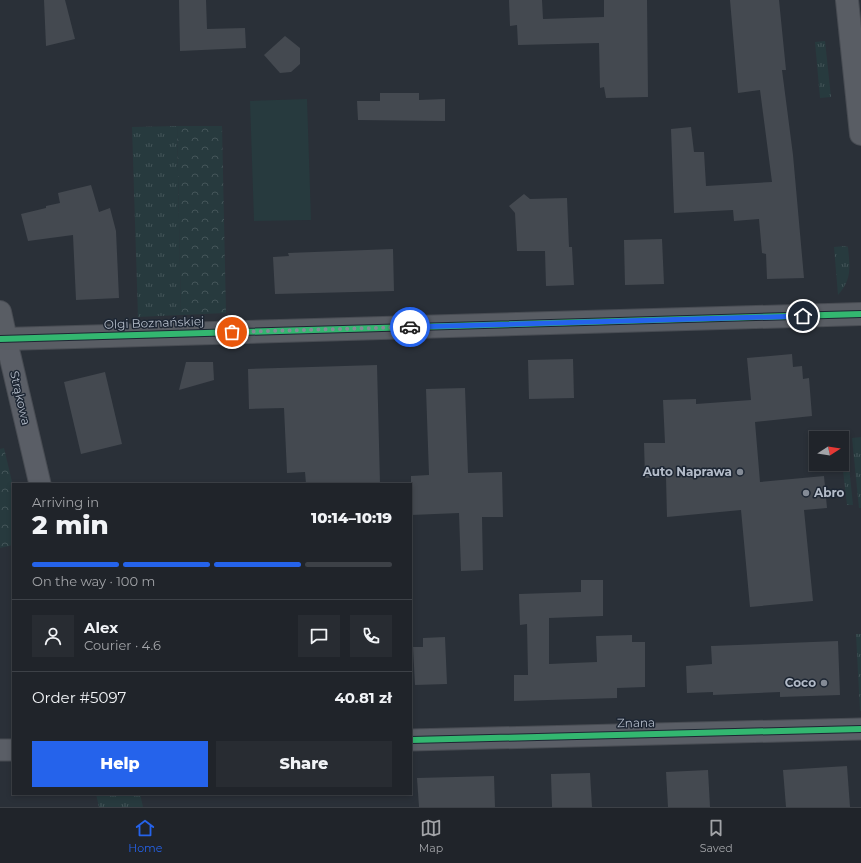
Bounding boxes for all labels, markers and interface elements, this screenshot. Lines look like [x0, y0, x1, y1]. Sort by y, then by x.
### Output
pin [786, 299, 820, 333]
icon: home [792, 305, 814, 327]
courier [390, 307, 430, 347]
street label: Olgi Boznańskiej [103, 313, 204, 332]
pin [215, 315, 249, 349]
icon: car [399, 316, 421, 338]
icon: bag [221, 321, 243, 343]
street label: Strąkowa [7, 369, 34, 427]
north arrow [809, 431, 849, 471]
map controls [809, 431, 849, 471]
place label: Auto Naprawa [642, 464, 732, 479]
marker: Auto Naprawa [735, 467, 745, 477]
place label: Abro [813, 485, 845, 500]
marker: Abro [801, 488, 811, 498]
text: Arriving in [32, 494, 99, 510]
text: 10:14–10:19 [311, 508, 392, 527]
text: 2 min [32, 509, 109, 541]
text: On the way · 100 m [32, 573, 155, 589]
button: person [32, 615, 74, 657]
button: chat [298, 615, 340, 657]
button: phone [350, 615, 392, 657]
text: Alex [84, 618, 118, 637]
text: Courier · 4.6 [84, 637, 161, 653]
place label: Coco [785, 675, 816, 690]
marker: Coco [819, 678, 829, 688]
text: Order #5097 [32, 688, 126, 707]
text: 40.81 zł [335, 688, 392, 707]
street label: Znana [617, 715, 655, 730]
button: Help [32, 741, 208, 787]
button: Share [216, 741, 392, 787]
tab: Home [128, 817, 162, 855]
tab: Map [419, 817, 443, 855]
tab: Saved [700, 817, 733, 855]

